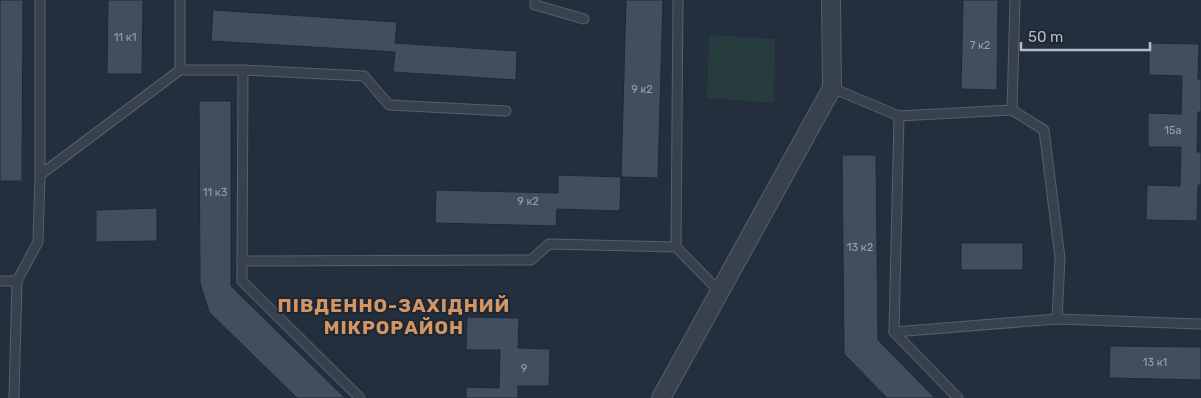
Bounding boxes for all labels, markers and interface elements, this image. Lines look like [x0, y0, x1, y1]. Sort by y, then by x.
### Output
scale bar [1021, 20, 1150, 52]
text: 50 m [1028, 28, 1063, 46]
house number: 11 к1 [114, 31, 136, 44]
house number: 7 к2 [970, 39, 990, 52]
house number: 9 к2 [631, 83, 653, 96]
house number: 15а [1164, 124, 1182, 137]
house number: 11 к3 [203, 186, 228, 199]
house number: 9 к2 [517, 195, 539, 208]
house number: 13 к2 [847, 241, 873, 254]
district label: ПІВДЕННО-ЗАХІДНИЙ МІКРОРАЙОН [278, 294, 510, 339]
house number: 13 к1 [1143, 356, 1167, 369]
house number: 9 [521, 362, 527, 375]

